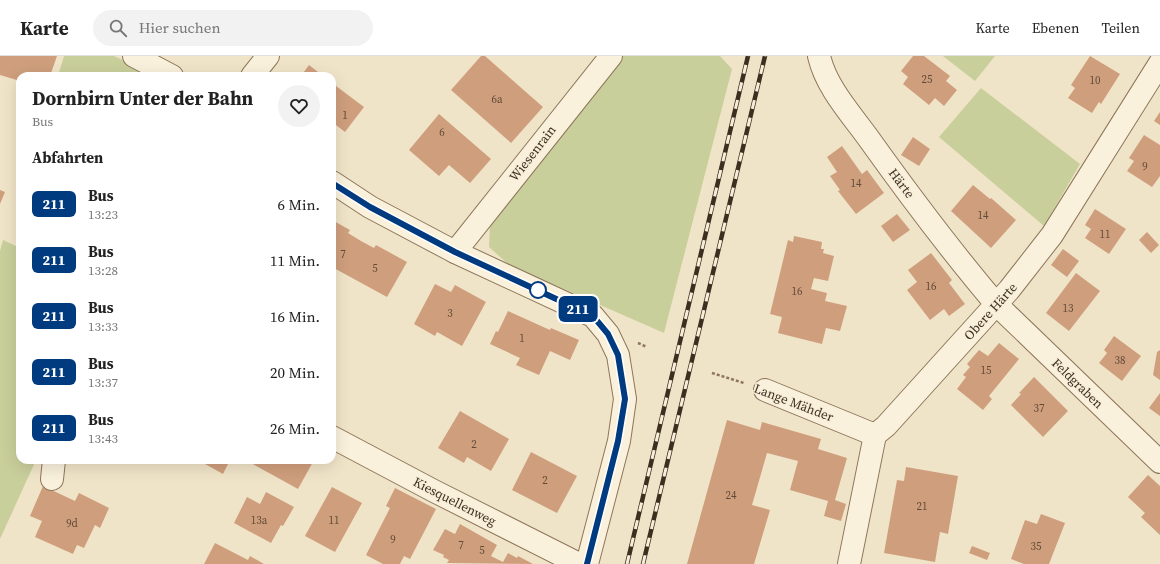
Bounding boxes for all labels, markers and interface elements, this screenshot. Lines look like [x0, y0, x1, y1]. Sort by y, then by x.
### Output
search box [93, 10, 373, 46]
text: Karte [20, 15, 69, 41]
icon: search [107, 17, 129, 39]
text: Hier suchen [139, 17, 220, 38]
text: Karte [975, 18, 1010, 38]
text: Ebenen [1032, 18, 1079, 38]
text: Teilen [1101, 18, 1140, 38]
house number: 25 [922, 72, 933, 87]
house number: 10 [1090, 73, 1101, 88]
text: Dornbirn Unter der Bahn [32, 85, 253, 111]
button: heart [278, 85, 320, 127]
house number: 6a [491, 92, 503, 107]
house number: 1 [342, 108, 348, 123]
text: Bus [32, 113, 53, 130]
street label: Wiesenrain [505, 122, 560, 185]
house number: 6 [439, 125, 445, 140]
text: Abfahrten [32, 147, 103, 168]
house number: 9 [1142, 159, 1148, 174]
street label: Härte [885, 165, 919, 202]
house number: 14 [851, 176, 862, 191]
text: Bus [88, 185, 114, 206]
text: 211 [43, 194, 65, 214]
text: 6 Min. [277, 194, 320, 215]
text: 13:23 [88, 206, 118, 223]
house number: 14 [978, 208, 989, 223]
house number: 11 [1100, 227, 1111, 242]
text: Bus [88, 241, 114, 262]
house number: 7 [340, 247, 346, 262]
text: 211 [43, 250, 65, 270]
text: 11 Min. [270, 250, 320, 271]
house number: 5 [372, 261, 378, 276]
text: 13:28 [88, 262, 118, 279]
house number: 16 [926, 279, 937, 294]
street label: Obere Härte [960, 279, 1021, 344]
unlabelled marker [529, 281, 547, 299]
house number: 16 [792, 284, 803, 299]
line badge: 211 [555, 296, 601, 322]
text: Bus [88, 297, 114, 318]
text: 211 [567, 299, 589, 319]
house number: 13 [1063, 301, 1074, 316]
text: 211 [43, 306, 65, 326]
text: 16 Min. [270, 306, 320, 327]
house number: 3 [447, 306, 453, 321]
text: 13:33 [88, 318, 118, 335]
house number: 1 [519, 331, 525, 346]
text: Bus [88, 353, 114, 374]
house number: 38 [1115, 353, 1126, 368]
street label: Feldgraben [1048, 355, 1107, 412]
text: 211 [43, 362, 65, 382]
text: 20 Min. [270, 362, 320, 383]
house number: 15 [981, 363, 992, 378]
text: 13:37 [88, 374, 118, 391]
street label: Lange Mähder [752, 380, 836, 426]
house number: 37 [1034, 401, 1045, 416]
text: Bus [88, 409, 114, 430]
text: 211 [43, 418, 65, 438]
text: 26 Min. [270, 418, 320, 439]
text: 13:43 [88, 430, 118, 447]
house number: 2 [471, 437, 477, 452]
street label: Kiesquellenweg [410, 473, 499, 530]
house number: 2 [542, 473, 548, 488]
house number: 24 [726, 488, 737, 503]
house number: 21 [917, 499, 928, 514]
house number: 13a [251, 513, 268, 528]
house number: 11 [329, 513, 340, 528]
house number: 9d [66, 516, 79, 531]
house number: 9 [390, 532, 396, 547]
house number: 7 [458, 538, 464, 553]
house number: 35 [1031, 539, 1042, 554]
house number: 5 [479, 543, 485, 558]

